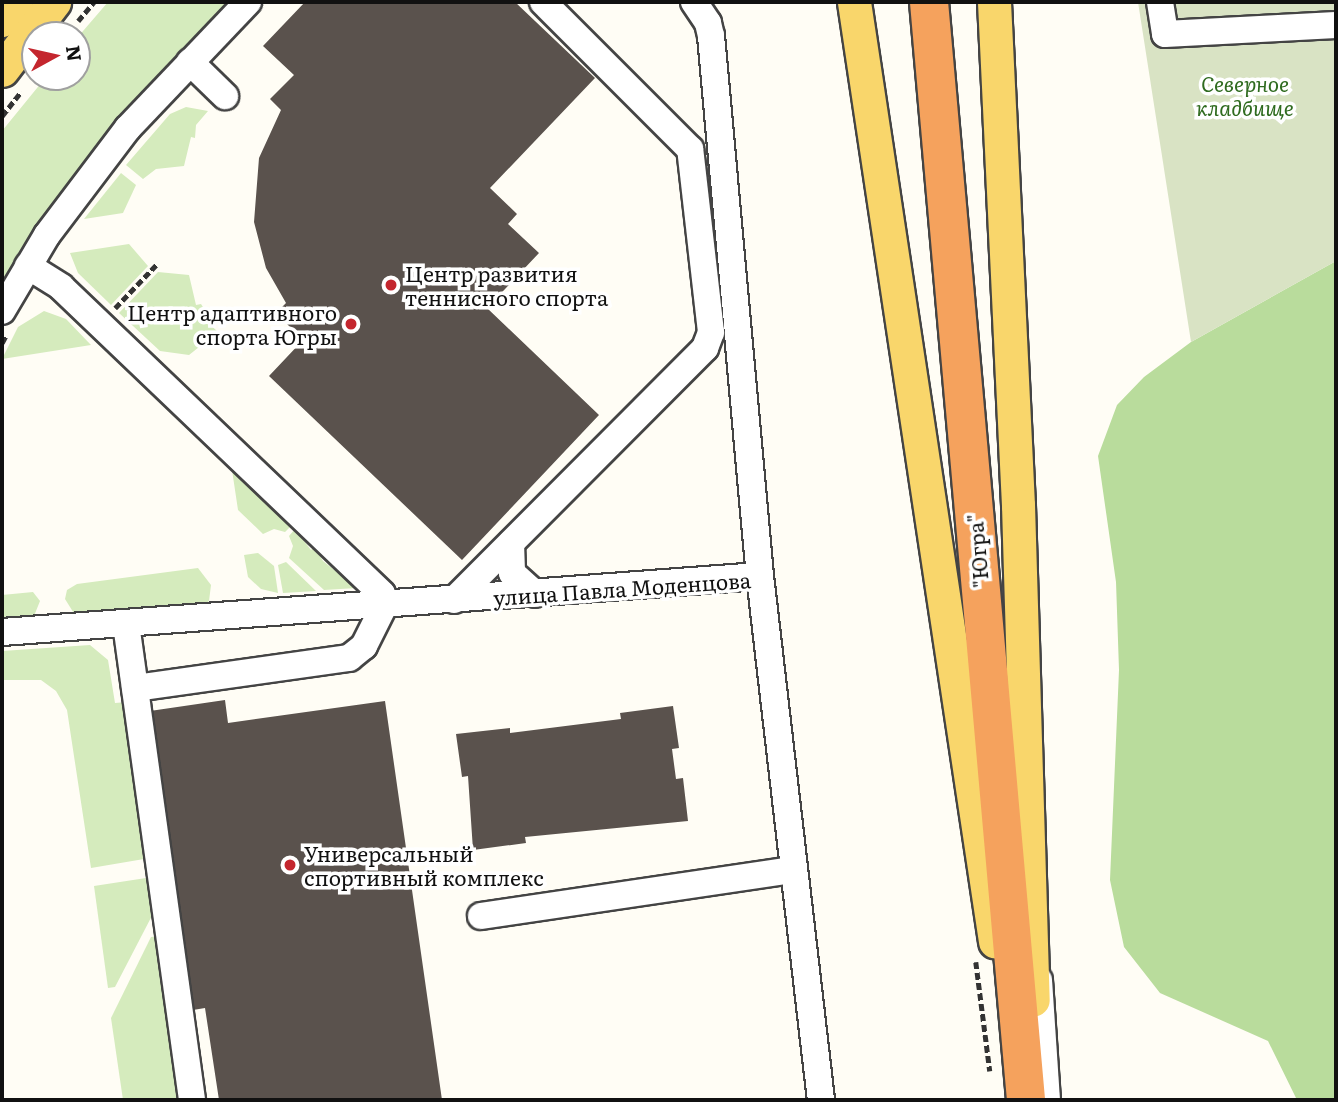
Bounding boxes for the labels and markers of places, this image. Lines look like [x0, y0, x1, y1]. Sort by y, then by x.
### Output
place label: Центр развития теннисного спорта [405, 260, 608, 310]
marker: Центр развития теннисного спорта [383, 277, 399, 293]
place label: Центр адаптивного спорта Югры [127, 299, 337, 349]
marker: Центр адаптивного спорта Югры [343, 316, 359, 332]
place label: Универсальный спортивный комплекс [304, 840, 544, 890]
marker: Универсальный спортивный комплекс [282, 857, 298, 873]

